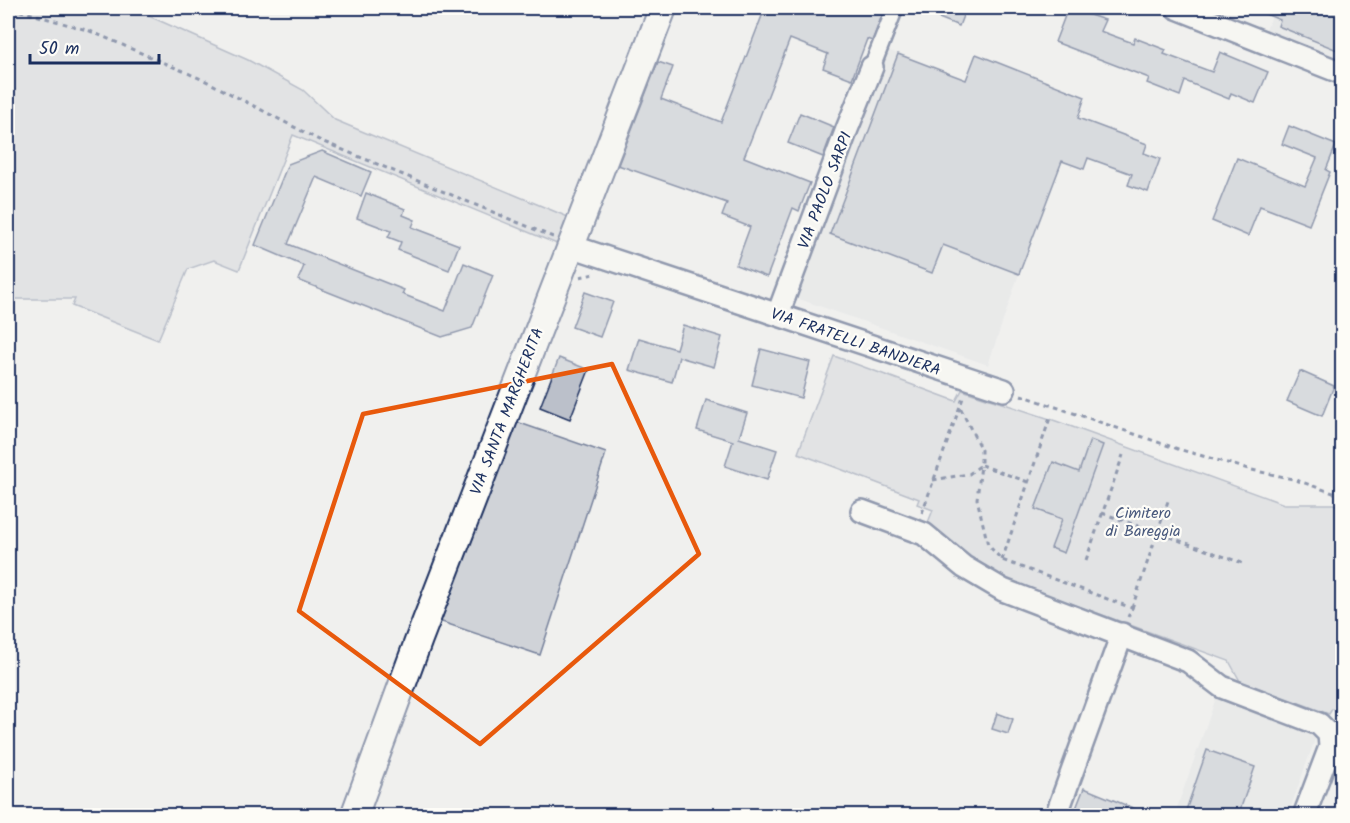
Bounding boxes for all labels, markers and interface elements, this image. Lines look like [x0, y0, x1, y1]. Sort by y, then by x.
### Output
scale bar [30, 27, 159, 65]
text: 50 m [39, 35, 79, 64]
street label: VIA PAOLO SARPI [792, 128, 859, 253]
street label: VIA FRATELLI BANDIERA [767, 302, 944, 383]
street label: VIA SANTA MARGHERITA [464, 324, 551, 499]
park label: Cimitero di Bareggia [1106, 501, 1180, 544]

